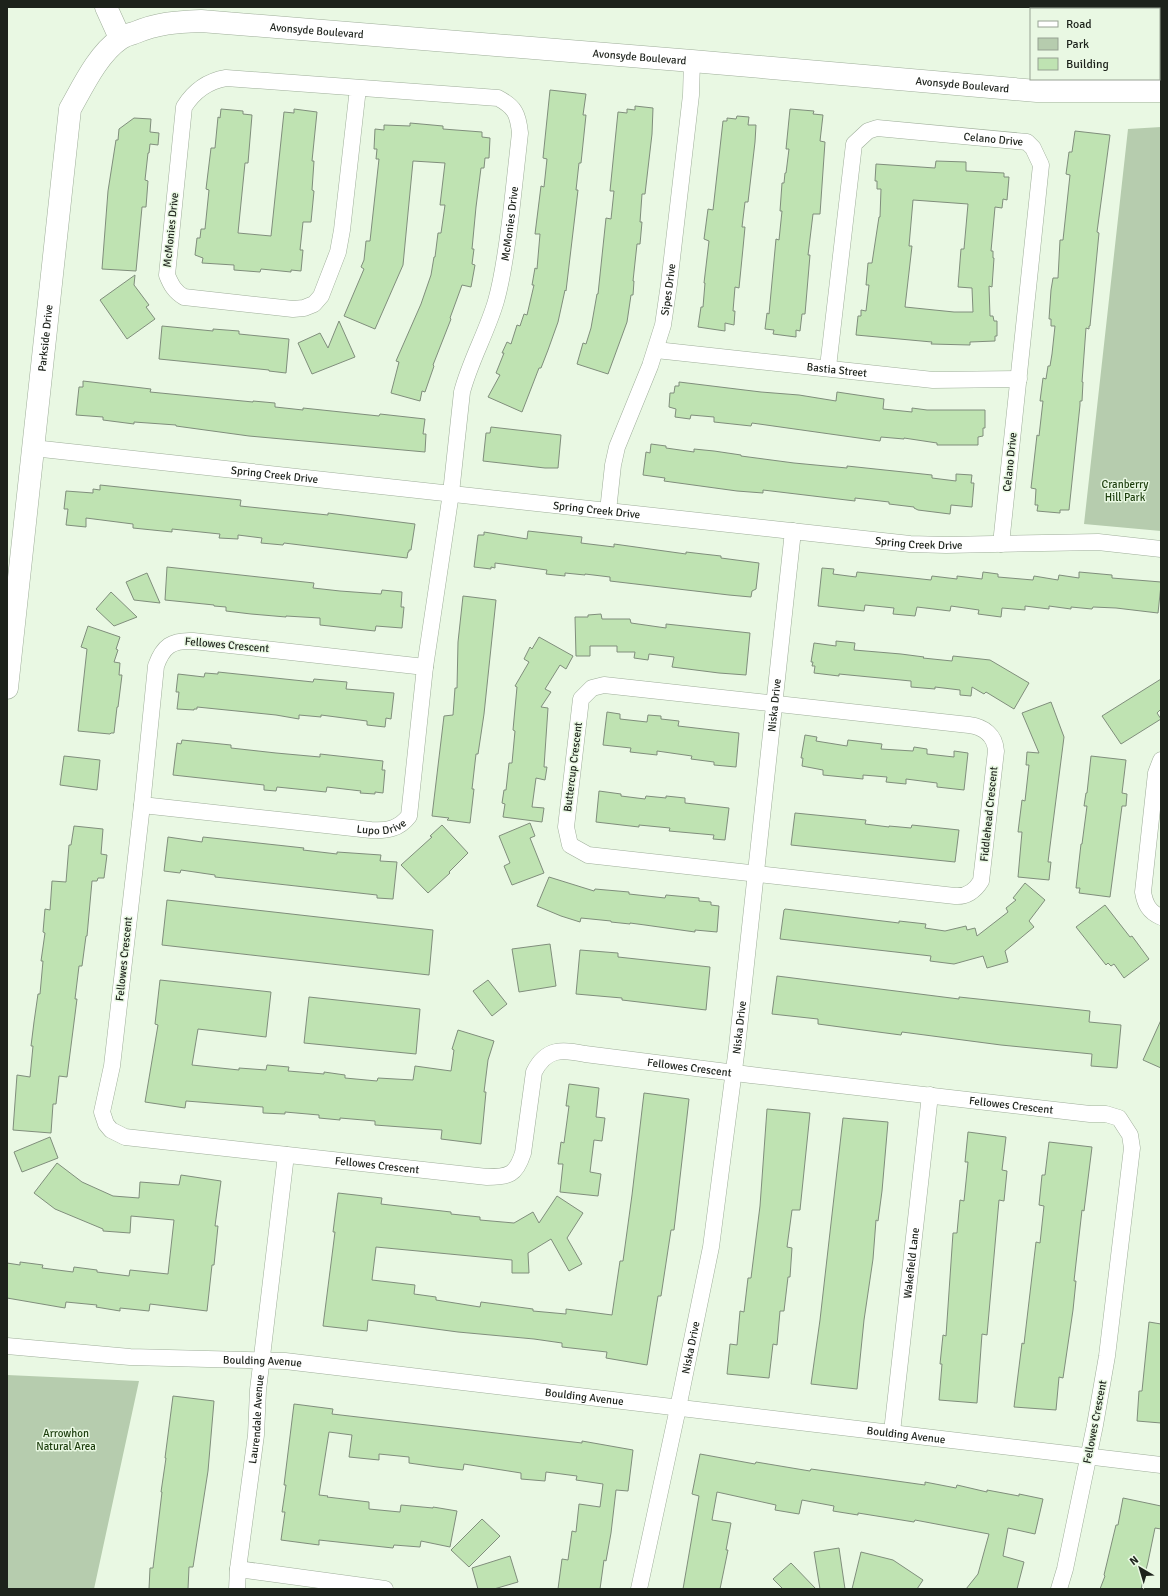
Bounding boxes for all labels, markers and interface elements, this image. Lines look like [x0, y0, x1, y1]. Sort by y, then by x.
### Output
legend [1030, 8, 1160, 80]
text: Road [1066, 17, 1092, 32]
street label: Avonsyde Boulevard [269, 20, 364, 41]
text: Park [1066, 37, 1089, 52]
street label: Avonsyde Boulevard [592, 46, 687, 67]
text: Building [1066, 57, 1109, 72]
street label: Avonsyde Boulevard [915, 74, 1010, 95]
street label: Celano Drive [963, 130, 1024, 148]
street label: McMonies Drive [498, 186, 521, 262]
street label: McMonies Drive [161, 192, 181, 268]
street label: Sipes Drive [658, 263, 678, 316]
street label: Parkside Drive [35, 304, 55, 372]
street label: Bastia Street [806, 360, 868, 379]
street label: Celano Drive [1000, 432, 1020, 492]
street label: Spring Creek Drive [230, 463, 319, 486]
park label: Cranberry Hill Park [1101, 478, 1149, 504]
street label: Spring Creek Drive [552, 498, 641, 521]
street label: Spring Creek Drive [874, 534, 963, 552]
street label: Fellowes Crescent [184, 635, 270, 655]
street label: Niska Drive [765, 678, 783, 732]
street label: Buttercup Crescent [561, 721, 585, 813]
street label: Fiddlehead Crescent [978, 766, 1000, 862]
street label: Lupo Drive [356, 816, 409, 837]
street label: Fellowes Crescent [113, 916, 135, 1002]
street label: Niska Drive [730, 1000, 748, 1055]
street label: Fellowes Crescent [647, 1055, 732, 1079]
street label: Fellowes Crescent [968, 1094, 1054, 1116]
street label: Fellowes Crescent [334, 1154, 420, 1176]
street label: Wakefield Lane [901, 1227, 922, 1299]
street label: Niska Drive [679, 1320, 702, 1375]
street label: Boulding Avenue [223, 1353, 303, 1369]
street label: Laurendale Avenue [246, 1374, 266, 1465]
street label: Fellowes Crescent [1081, 1379, 1109, 1465]
street label: Boulding Avenue [544, 1385, 624, 1408]
street label: Boulding Avenue [866, 1424, 946, 1446]
park label: Arrowhon Natural Area [36, 1427, 96, 1453]
north arrow [1120, 1548, 1160, 1588]
text: N [1127, 1553, 1141, 1568]

